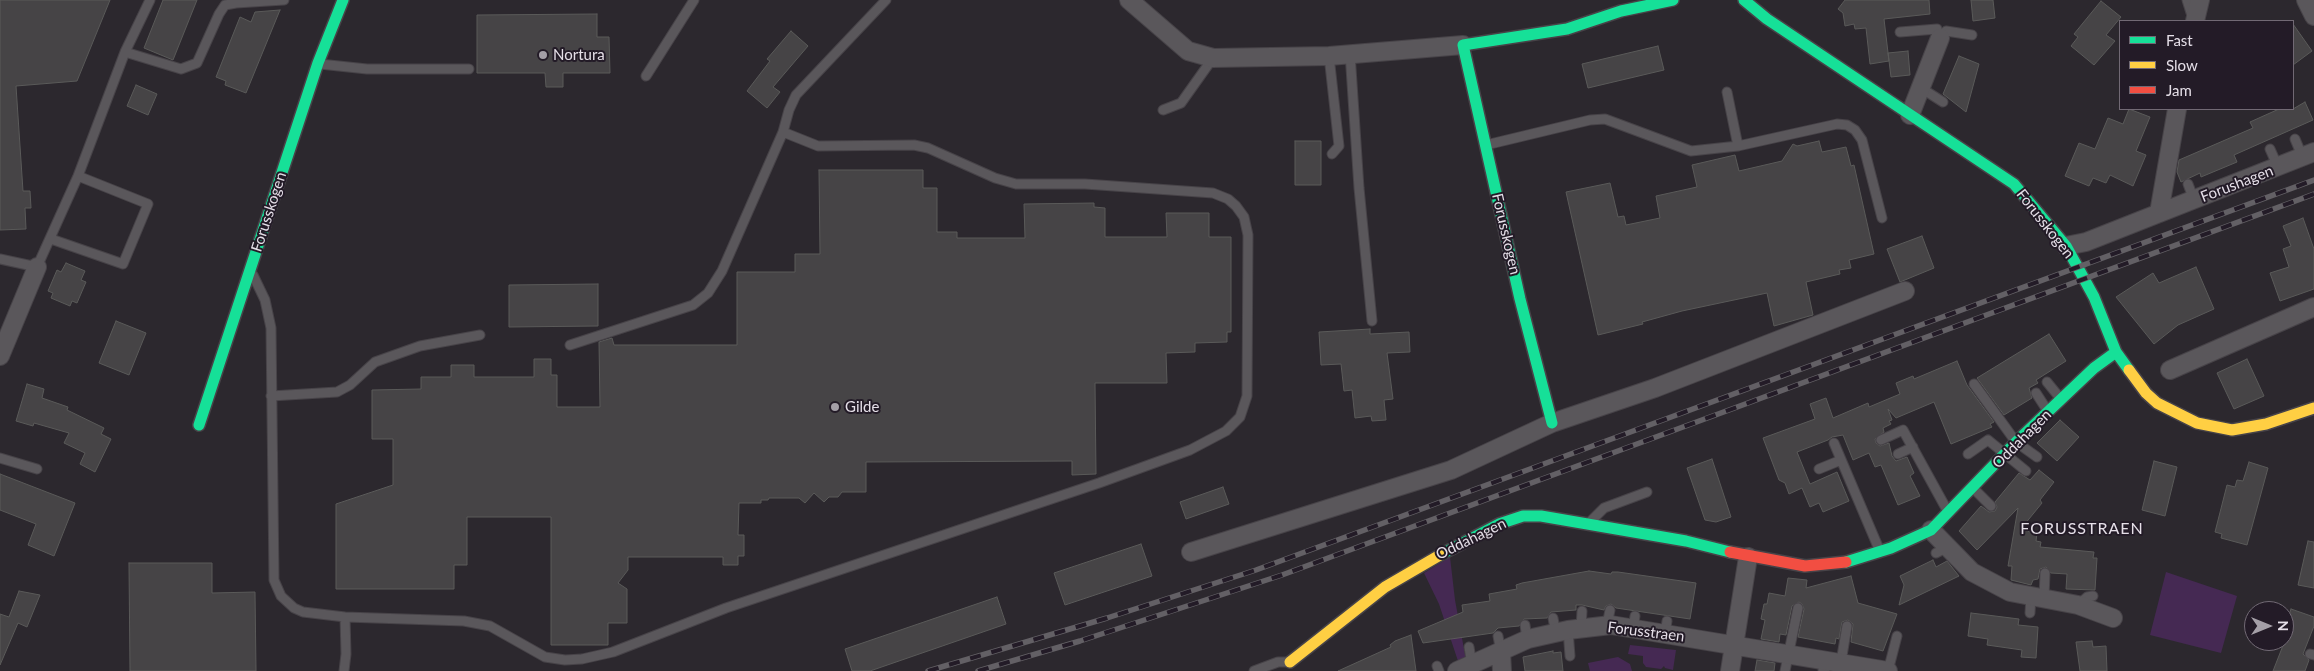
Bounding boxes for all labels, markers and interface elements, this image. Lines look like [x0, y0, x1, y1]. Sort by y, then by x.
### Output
legend [2119, 20, 2294, 110]
text: Fast [2166, 31, 2193, 49]
place label: Nortura [553, 46, 605, 64]
marker: Nortura [537, 49, 549, 61]
text: Slow [2166, 56, 2198, 74]
text: Jam [2166, 81, 2192, 99]
street label: Forushagen [2198, 162, 2276, 206]
street label: Forusskogen [248, 170, 290, 254]
street label: Forusskogen [2012, 186, 2078, 262]
street label: Forusskogen [1488, 192, 1524, 276]
place label: Gilde [845, 398, 879, 416]
marker: Gilde [829, 401, 841, 413]
street label: Oddahagen [1989, 406, 2055, 472]
street label: Oddahagen [1433, 514, 1509, 564]
district label: FORUSSTRAEN [2019, 519, 2145, 539]
north arrow [2244, 601, 2294, 651]
street label: Forusstraen [1606, 618, 1686, 646]
text: N [2275, 621, 2292, 631]

